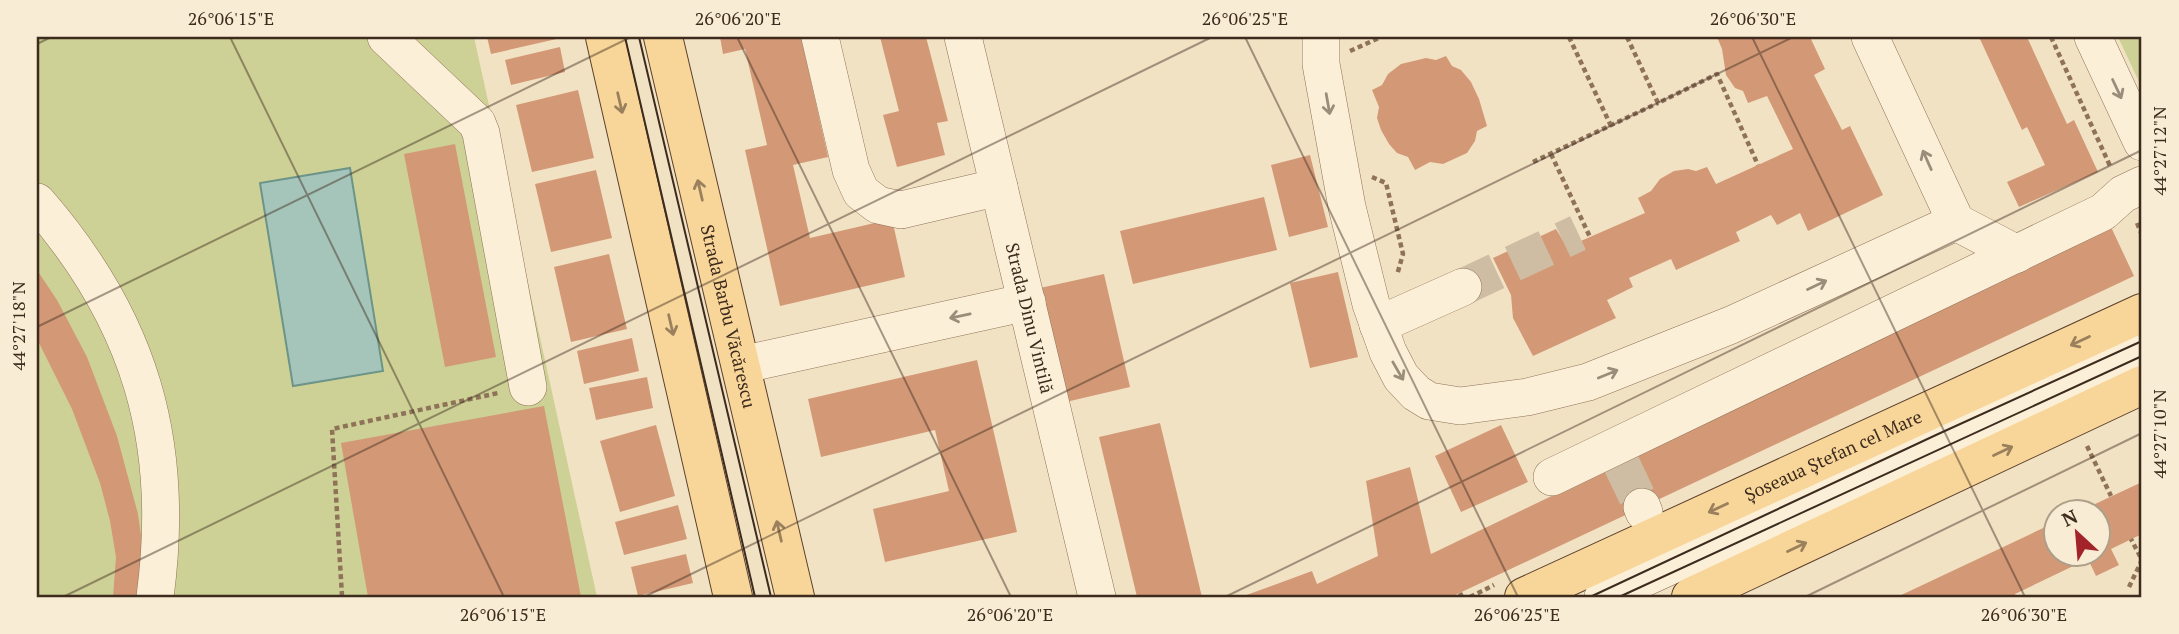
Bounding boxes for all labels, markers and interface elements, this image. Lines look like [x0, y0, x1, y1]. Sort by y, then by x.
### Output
text: 26°06'15"E [188, 6, 274, 30]
text: 26°06'20"E [695, 6, 781, 30]
text: 26°06'25"E [1202, 6, 1288, 30]
text: 26°06'30"E [1710, 6, 1796, 30]
one-way arrow [2112, 79, 2125, 100]
one-way arrow [614, 91, 628, 114]
one-way arrow [1322, 92, 1336, 115]
text: 44°27'12"N [2147, 106, 2171, 196]
one-way arrow [1920, 150, 1933, 171]
one-way arrow [693, 179, 706, 202]
street label: Strada Barbu Văcărescu [696, 222, 762, 410]
street label: Strada Dinu Vintilă [1001, 240, 1060, 396]
one-way arrow [1806, 278, 1827, 292]
text: 44°27'18"N [6, 281, 30, 371]
one-way arrow [949, 310, 972, 324]
one-way arrow [665, 313, 679, 336]
one-way arrow [2070, 335, 2091, 349]
one-way arrow [1391, 360, 1405, 380]
one-way arrow [1596, 367, 1618, 380]
text: 44°27'10"N [2147, 389, 2171, 479]
street label: Șoseaua Ștefan cel Mare [1740, 404, 1926, 506]
one-way arrow [1992, 443, 2013, 457]
north arrow [2042, 498, 2112, 568]
one-way arrow [1708, 502, 1729, 515]
text: N [2057, 503, 2082, 532]
one-way arrow [772, 520, 785, 543]
one-way arrow [1786, 540, 1807, 554]
text: 26°06'15"E [460, 602, 546, 626]
text: 26°06'20"E [967, 602, 1053, 626]
text: 26°06'25"E [1474, 602, 1560, 626]
text: 26°06'30"E [1981, 602, 2067, 626]

